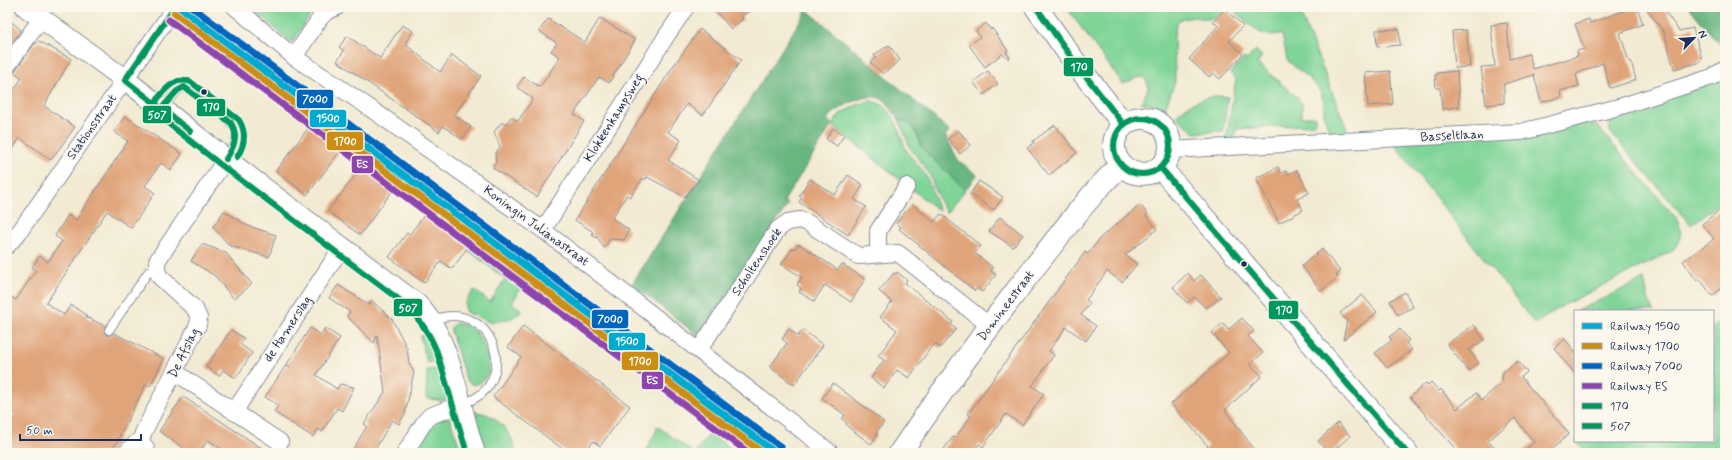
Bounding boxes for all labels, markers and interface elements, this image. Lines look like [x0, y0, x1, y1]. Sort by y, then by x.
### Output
north arrow [1674, 18, 1714, 58]
text: N [1694, 28, 1710, 40]
line badge: 170 [1063, 57, 1094, 77]
text: 170 [1070, 61, 1088, 75]
street label: Klokkenkampsweg [580, 71, 650, 166]
unlabelled marker [199, 87, 209, 97]
line badge: 7000 [296, 89, 334, 109]
street label: Stationsstraat [63, 91, 121, 163]
text: 7000 [302, 93, 328, 107]
line badge: 170 [196, 98, 226, 117]
text: 170 [202, 101, 220, 115]
line badge: 507 [142, 105, 172, 124]
text: 507 [147, 109, 167, 123]
line badge: 1500 [309, 109, 347, 128]
text: 1500 [316, 112, 340, 126]
street label: Basseltlaan [1420, 126, 1484, 146]
line badge: 1700 [326, 131, 364, 151]
text: 1700 [333, 135, 357, 149]
line badge: ES [351, 155, 374, 174]
text: ES [356, 158, 368, 172]
street label: Koningin Julianastraat [480, 182, 592, 270]
street label: Scholtenshoek [728, 224, 786, 299]
unlabelled marker [1239, 259, 1249, 269]
street label: Domineestraat [974, 267, 1038, 345]
street label: de Hamerslag [260, 293, 316, 365]
line badge: 507 [393, 298, 423, 317]
line badge: 170 [1268, 300, 1299, 320]
text: 507 [398, 302, 418, 316]
text: 170 [1275, 304, 1293, 318]
line badge: 7000 [591, 309, 629, 329]
legend [1574, 310, 1714, 442]
text: 7000 [597, 313, 623, 327]
text: Railway 1500 [1610, 319, 1680, 335]
street label: De Afslag [165, 325, 203, 381]
line badge: 1500 [608, 332, 646, 351]
text: 1500 [615, 335, 639, 349]
text: Railway 1700 [1610, 339, 1680, 355]
line badge: 1700 [621, 351, 659, 371]
text: 1700 [628, 355, 652, 369]
text: Railway 7000 [1610, 359, 1683, 375]
line badge: ES [641, 371, 664, 390]
text: ES [646, 374, 658, 388]
text: Railway ES [1610, 379, 1668, 395]
text: 170 [1610, 399, 1629, 415]
scale bar [20, 416, 141, 442]
text: 507 [1610, 419, 1631, 435]
text: 50 m [26, 423, 53, 439]

